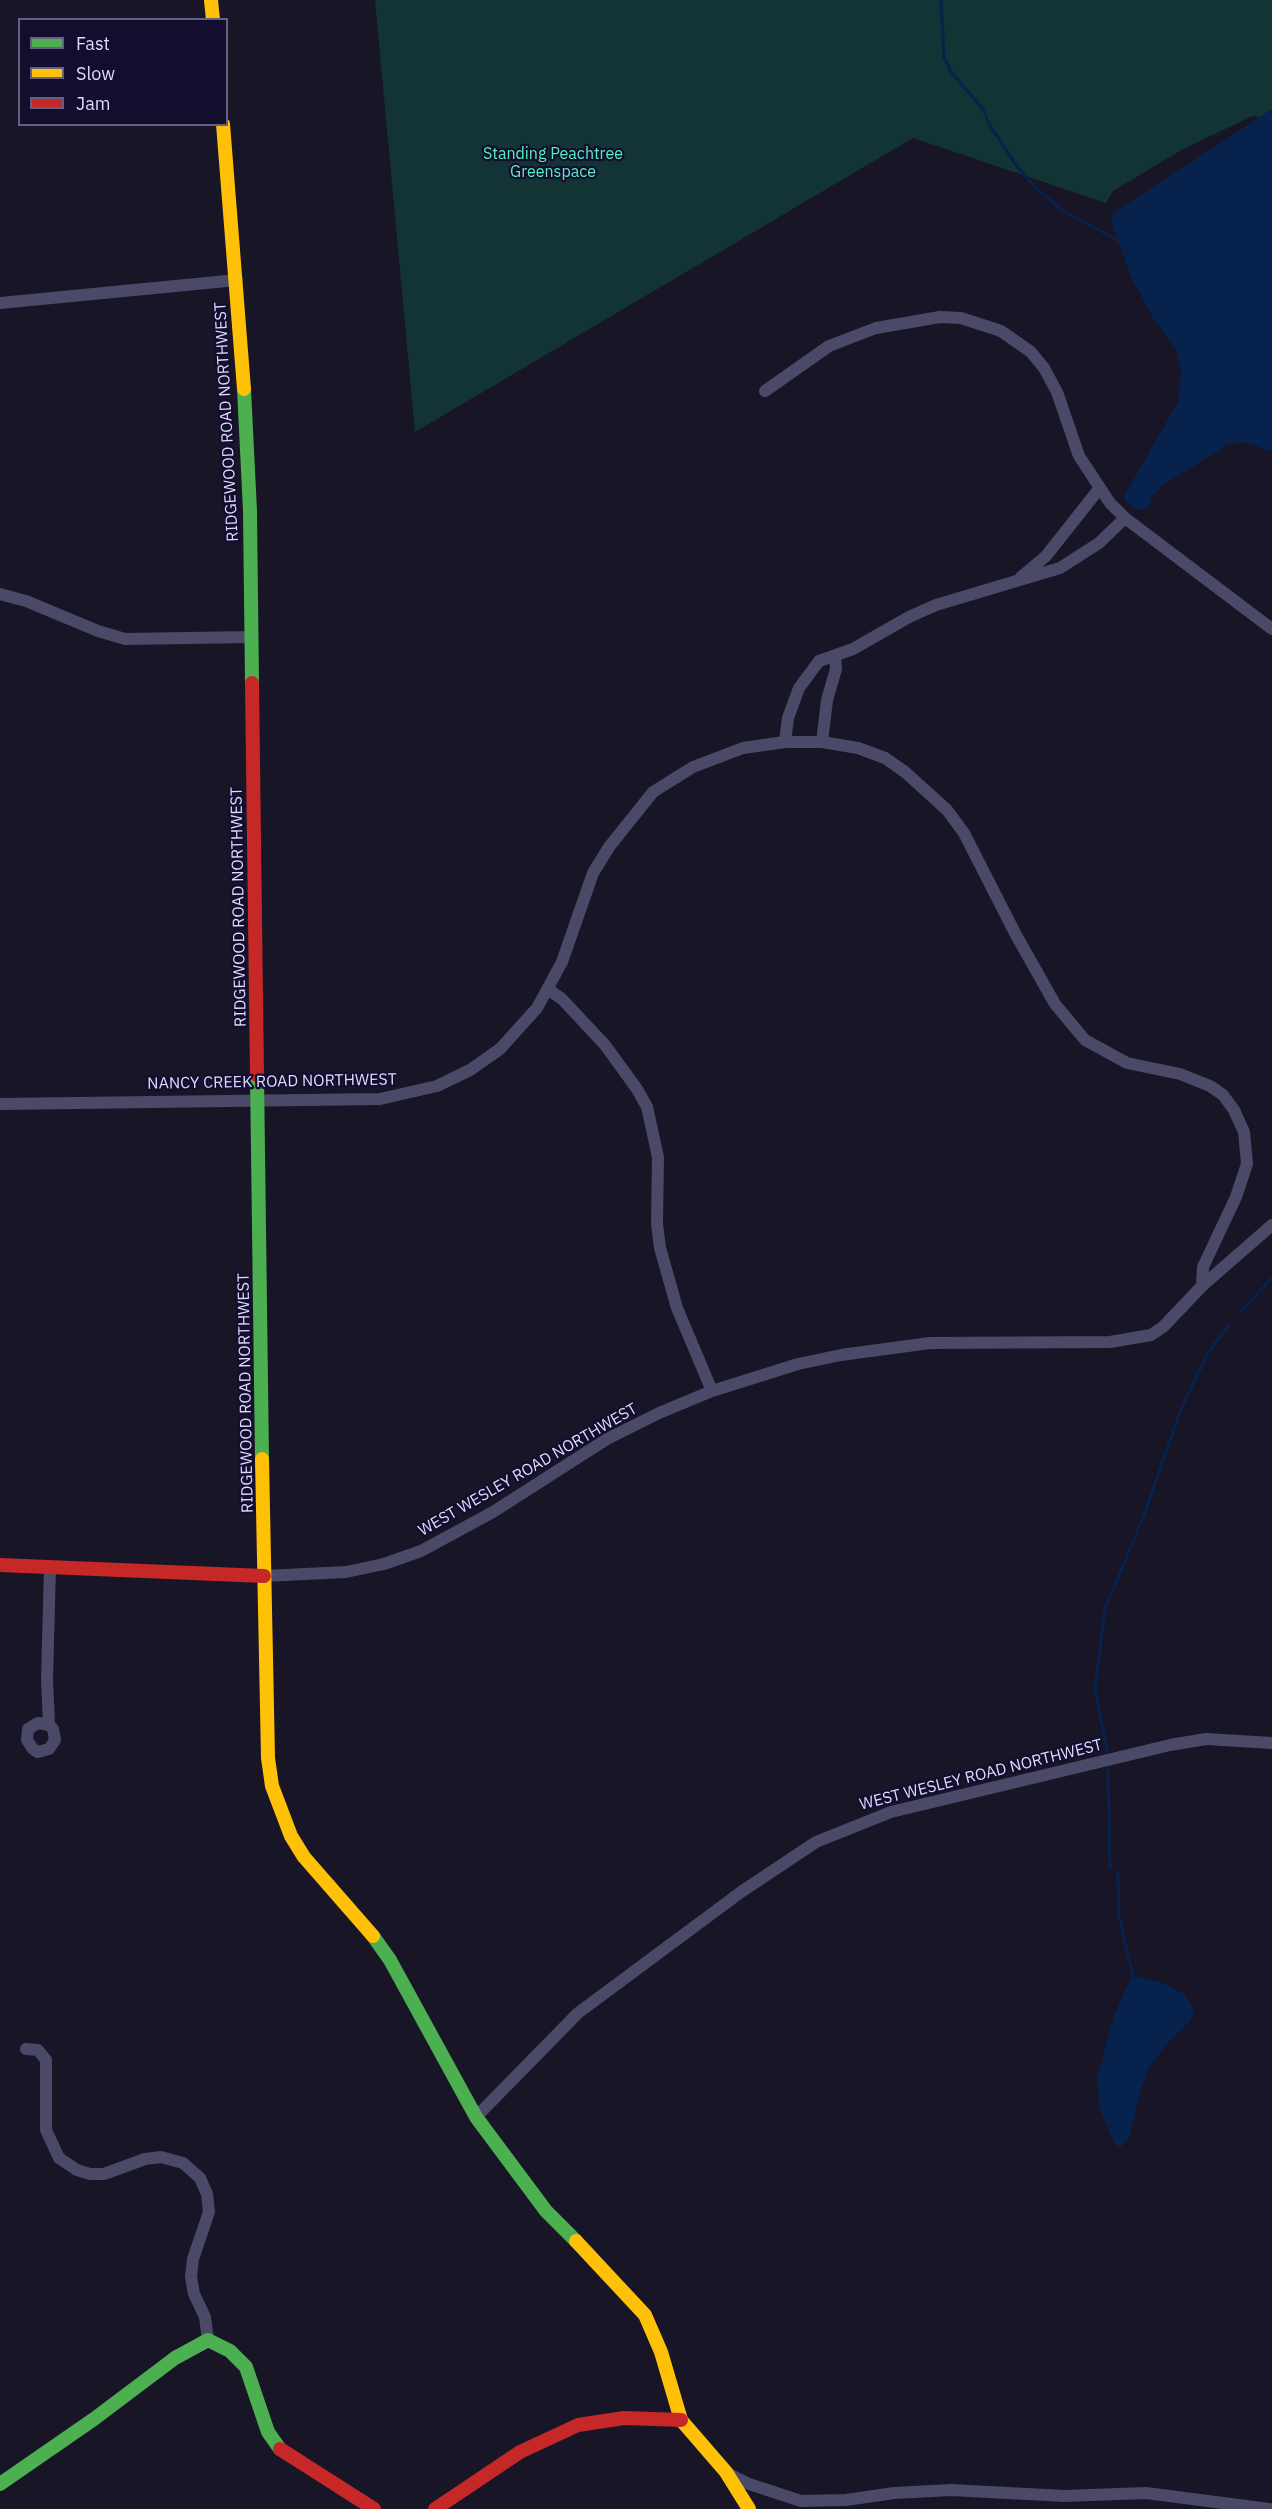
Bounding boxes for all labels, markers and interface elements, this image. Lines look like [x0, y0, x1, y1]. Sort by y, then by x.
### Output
legend [18, 18, 228, 126]
text: Fast [76, 32, 110, 55]
text: Slow [76, 62, 115, 85]
text: Jam [76, 92, 111, 115]
park label: Standing Peachtree Greenspace [483, 144, 623, 182]
street label: RIDGEWOOD ROAD NORTHWEST [211, 302, 243, 542]
street label: RIDGEWOOD ROAD NORTHWEST [227, 787, 251, 1027]
street label: NANCY CREEK ROAD NORTHWEST [147, 1070, 397, 1094]
street label: RIDGEWOOD ROAD NORTHWEST [234, 1273, 258, 1513]
street label: WEST WESLEY ROAD NORTHWEST [415, 1399, 641, 1541]
street label: WEST WESLEY ROAD NORTHWEST [858, 1736, 1104, 1814]

